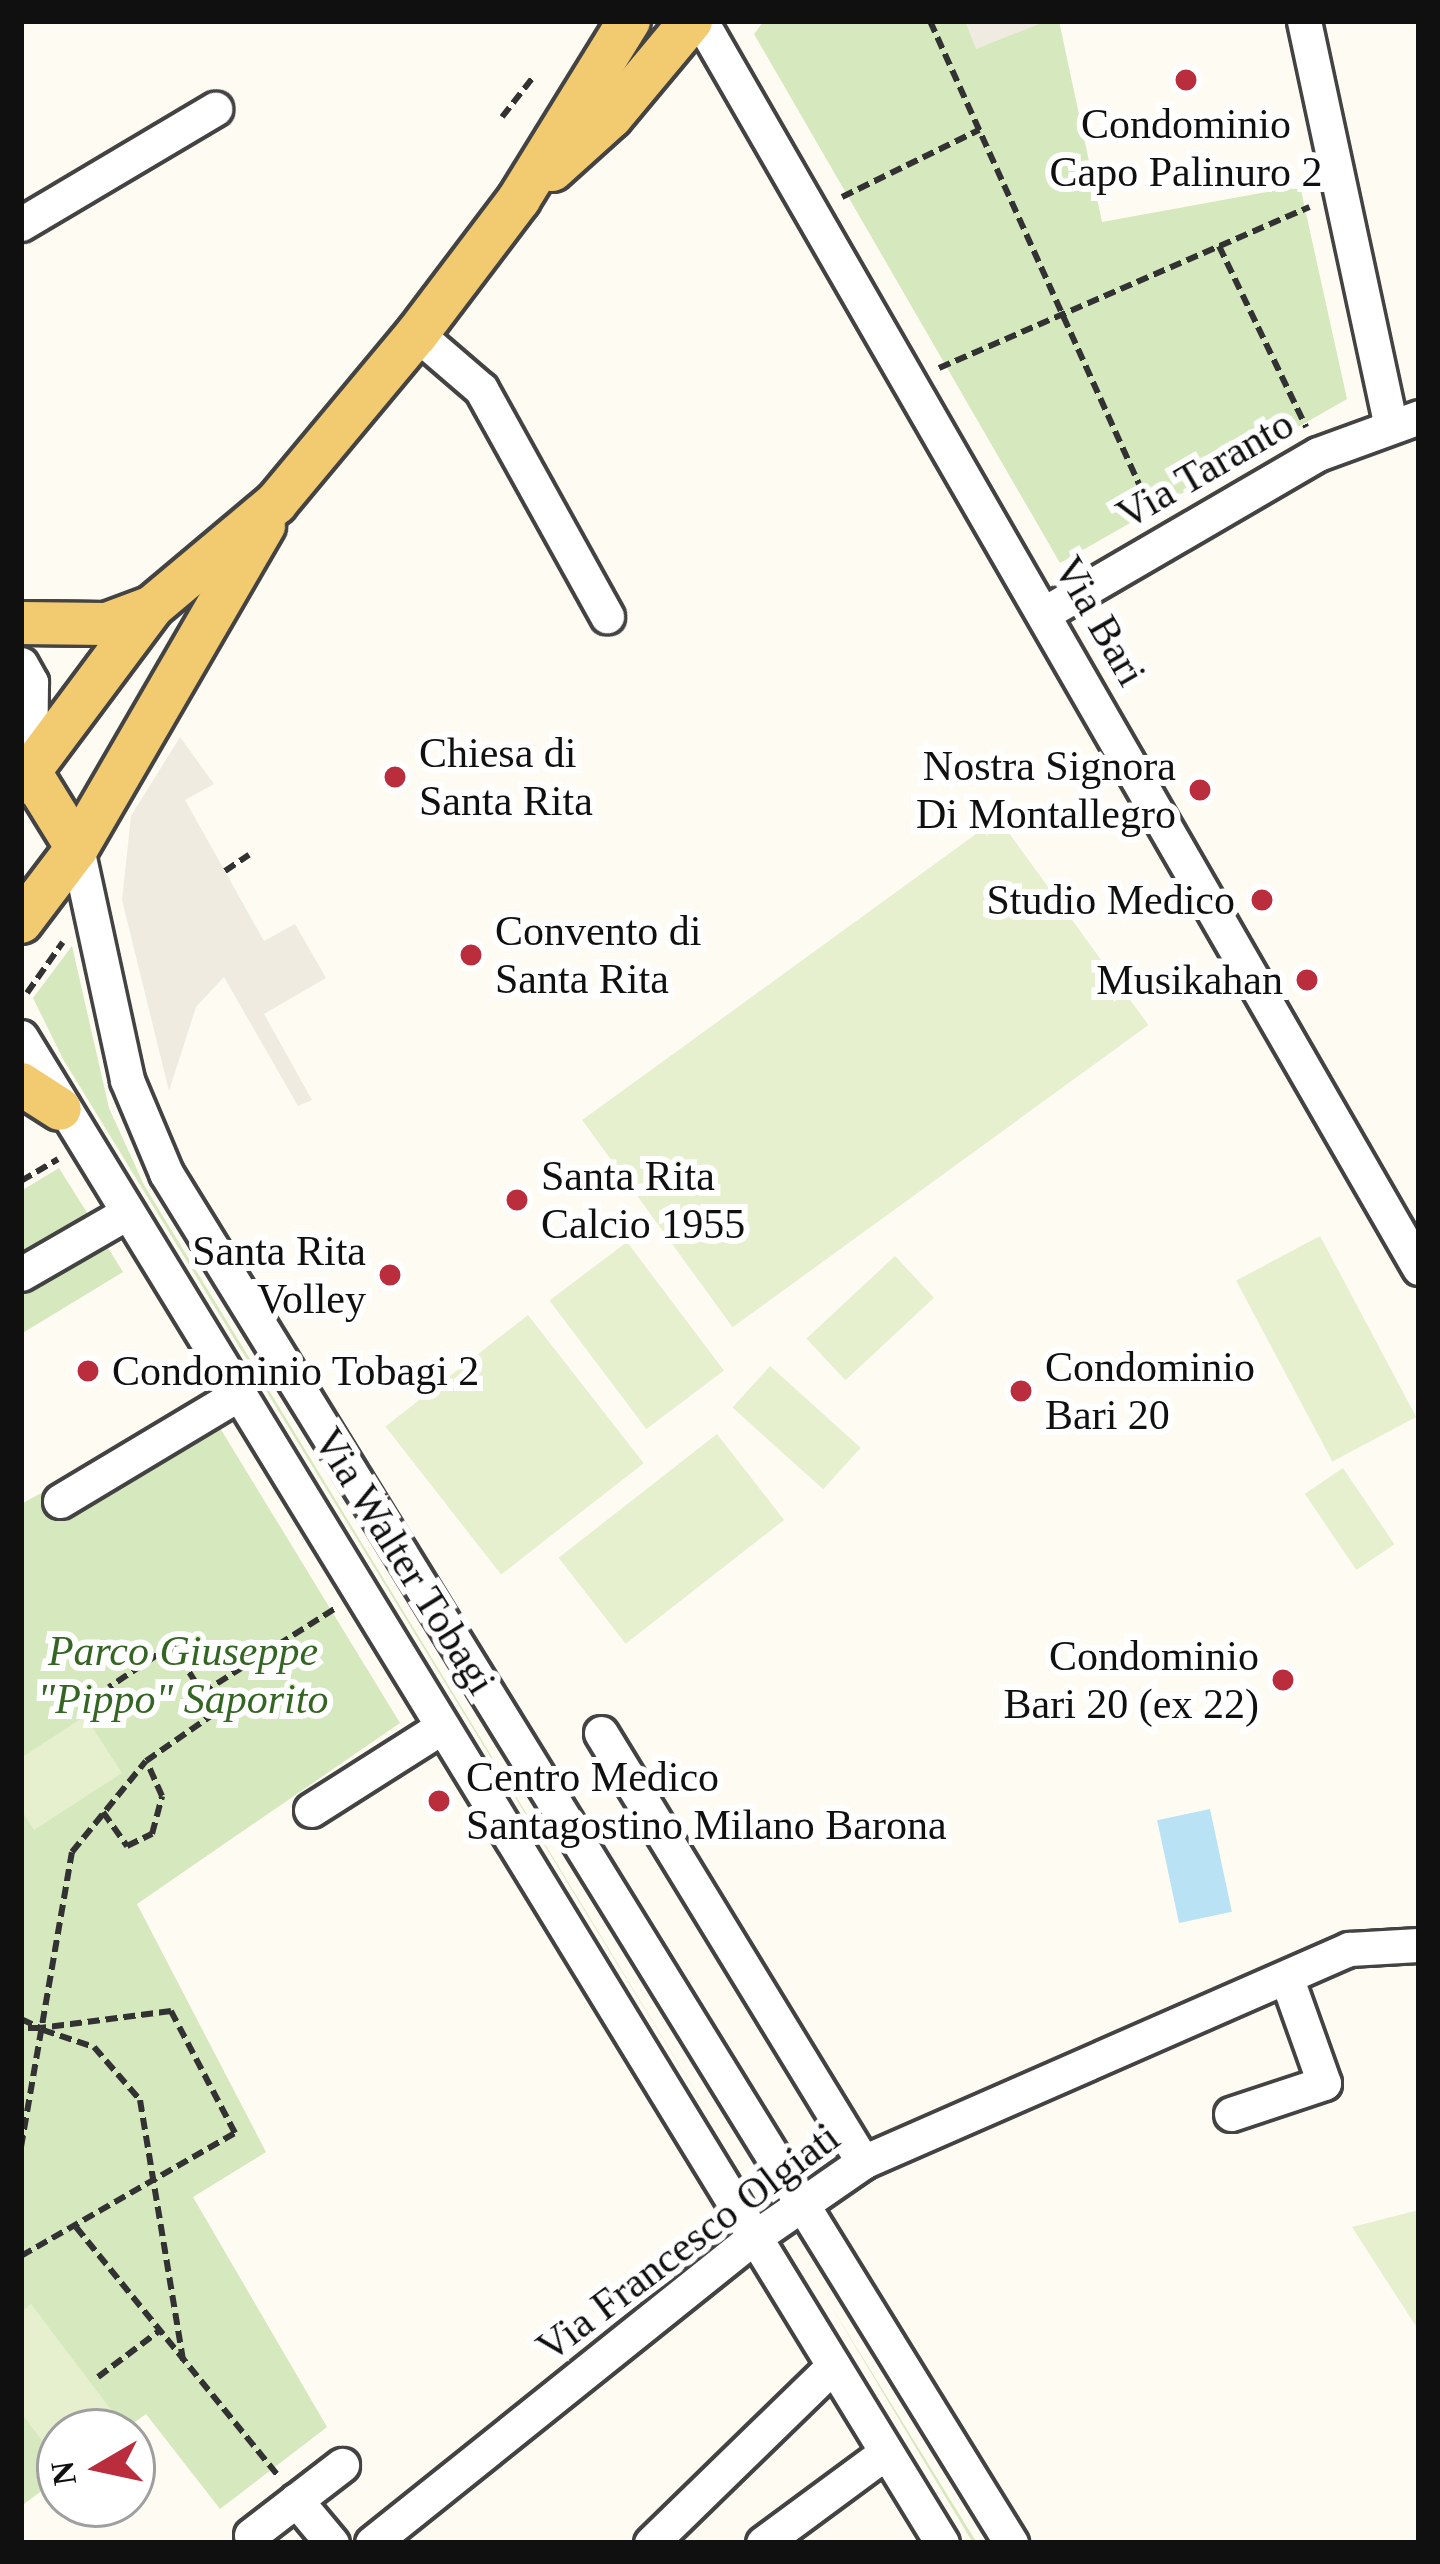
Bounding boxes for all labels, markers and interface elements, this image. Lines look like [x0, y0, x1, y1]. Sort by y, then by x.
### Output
marker: Condominio Capo Palinuro 2 [1173, 67, 1199, 93]
place label: Condominio Capo Palinuro 2 [1050, 99, 1322, 198]
street label: Via Taranto [1107, 398, 1303, 540]
street label: Via Bari [1043, 547, 1157, 695]
place label: Chiesa di Santa Rita [419, 728, 593, 826]
place label: Nostra Signora Di Montallegro [916, 741, 1176, 840]
marker: Chiesa di Santa Rita [382, 764, 408, 790]
marker: Nostra Signora Di Montallegro [1187, 777, 1213, 803]
place label: Studio Medico [987, 875, 1235, 925]
marker: Studio Medico [1246, 884, 1278, 916]
place label: Convento di Santa Rita [495, 906, 701, 1004]
marker: Convento di Santa Rita [458, 942, 484, 968]
place label: Musikahan [1096, 955, 1283, 1005]
marker: Musikahan [1294, 967, 1320, 993]
place label: Santa Rita Calcio 1955 [541, 1151, 745, 1250]
marker: Santa Rita Calcio 1955 [504, 1187, 530, 1213]
place label: Santa Rita Volley [192, 1226, 366, 1324]
marker: Santa Rita Volley [377, 1262, 403, 1288]
place label: Condominio Bari 20 [1045, 1342, 1255, 1440]
place label: Condominio Tobagi 2 [112, 1346, 480, 1396]
marker: Condominio Tobagi 2 [75, 1358, 101, 1384]
marker: Condominio Bari 20 [1008, 1378, 1034, 1404]
street label: Via Walter Tobagi [303, 1418, 507, 1704]
park label: Parco Giuseppe "Pippo" Saporito [38, 1626, 328, 1724]
place label: Condominio Bari 20 (ex 22) [1004, 1631, 1259, 1730]
marker: Condominio Bari 20 (ex 22) [1270, 1667, 1296, 1693]
place label: Centro Medico Santagostino Milano Barona [466, 1752, 947, 1850]
marker: Centro Medico Santagostino Milano Barona [423, 1785, 455, 1817]
street label: Via Francesco Olgiati [527, 2112, 849, 2372]
north arrow [36, 2408, 156, 2528]
text: N [44, 2459, 83, 2488]

